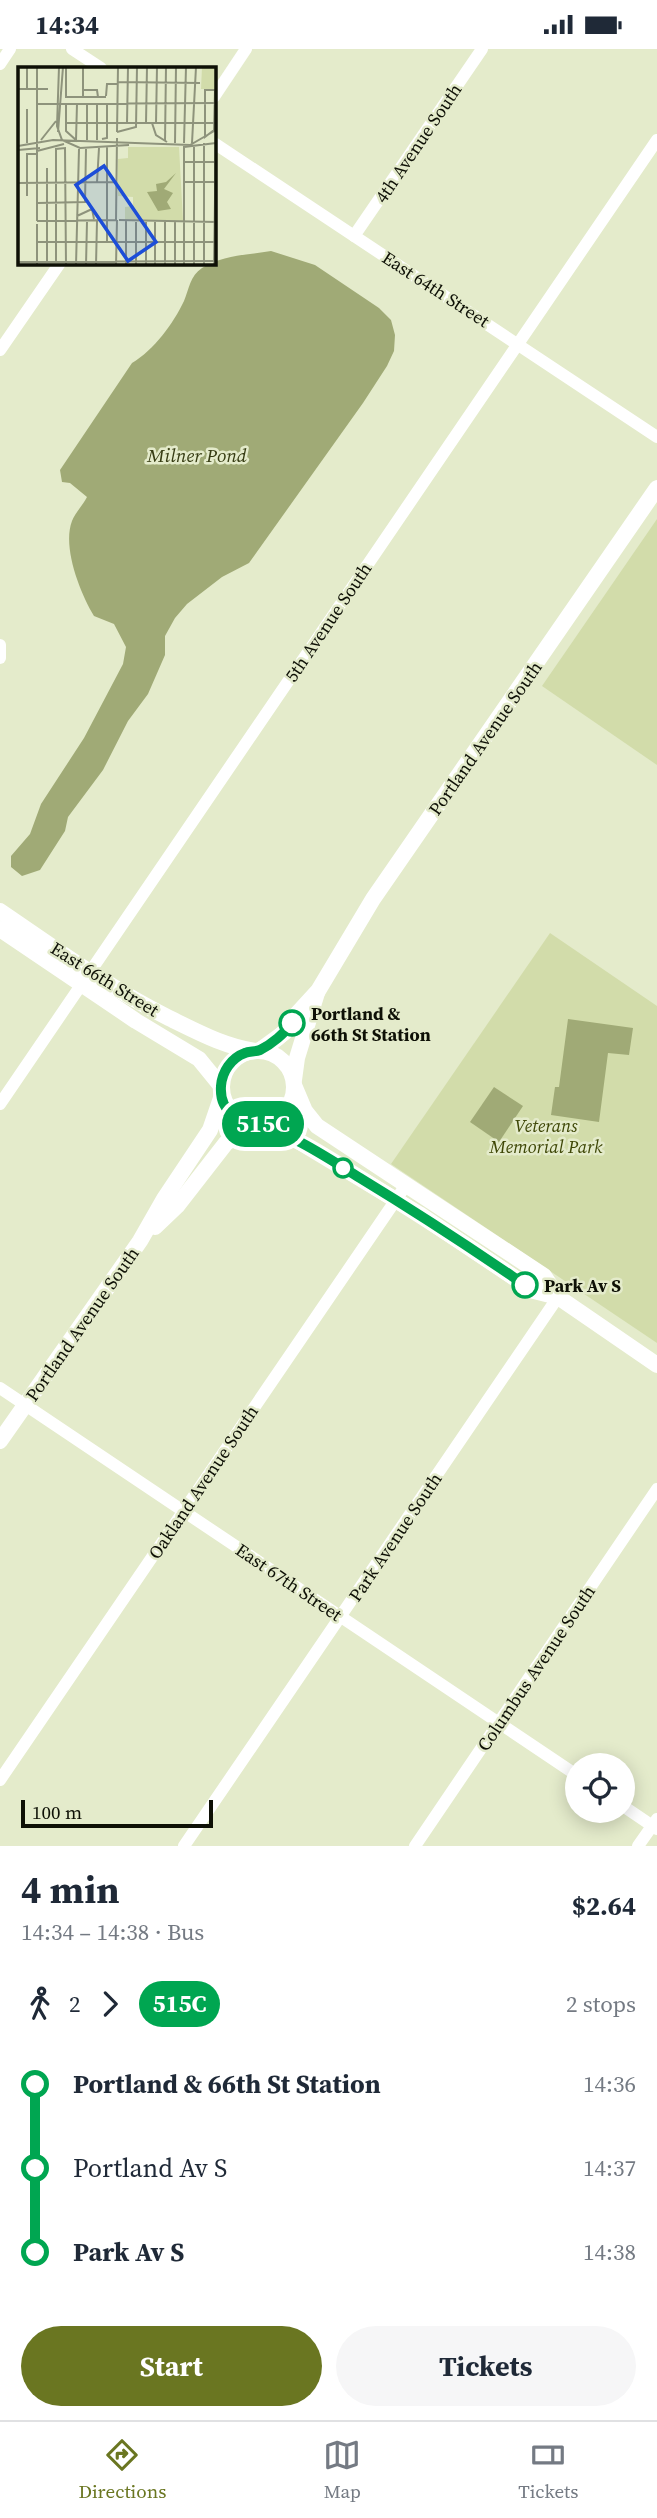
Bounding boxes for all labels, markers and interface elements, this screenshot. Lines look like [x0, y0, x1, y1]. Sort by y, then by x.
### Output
text: 14:34 [35, 7, 99, 43]
inset map [18, 67, 215, 264]
street label: 4th Avenue South [369, 78, 467, 208]
street label: East 64th Street [378, 245, 495, 333]
water label: Milner Pond [146, 442, 247, 468]
street label: 5th Avenue South [279, 557, 377, 687]
street label: Portland Avenue South [422, 656, 548, 820]
street label: East 66th Street [46, 936, 164, 1022]
place label: Portland & 66th St Station [311, 1001, 431, 1047]
marker: Portland & 66th St Station [279, 1010, 305, 1036]
line badge: 515C [214, 1101, 312, 1147]
text: 515C [236, 1107, 290, 1140]
park label: Veterans Memorial Park [489, 1113, 603, 1159]
unlabelled marker [333, 1158, 353, 1178]
street label: Portland Avenue South [19, 1242, 145, 1406]
marker: Park Av S [512, 1272, 538, 1298]
place label: Park Av S [544, 1273, 621, 1298]
street label: Oakland Avenue South [142, 1400, 264, 1564]
street label: Park Avenue South [343, 1467, 448, 1606]
street label: East 67th Street [231, 1537, 347, 1627]
street label: Columbus Avenue South [471, 1580, 601, 1756]
map controls [565, 1753, 635, 1823]
button: locate [565, 1753, 635, 1823]
scale bar [21, 1797, 214, 1829]
text: 100 m [32, 1799, 82, 1825]
text: 4 min [21, 1864, 120, 1916]
text: $2.64 [572, 1888, 636, 1924]
text: 14:34 – 14:38 · Bus [21, 1916, 204, 1948]
icon: walk [21, 1985, 59, 2023]
icon: forward [91, 1985, 129, 2023]
text: 515C [153, 1987, 206, 2020]
text: 2 [69, 1988, 81, 2020]
text: 2 stops [566, 1988, 636, 2020]
text: Portland & 66th St Station [73, 2066, 381, 2102]
text: 14:36 [583, 2068, 636, 2100]
text: Portland Av S [73, 2150, 227, 2186]
text: 14:37 [583, 2152, 636, 2184]
text: Park Av S [73, 2234, 184, 2270]
text: 14:38 [583, 2236, 636, 2268]
button: Start [21, 2326, 322, 2406]
button: Tickets [336, 2326, 636, 2406]
tab: Directions [78, 2436, 166, 2504]
tab: Map [323, 2436, 361, 2504]
tab: Tickets [518, 2436, 579, 2504]

